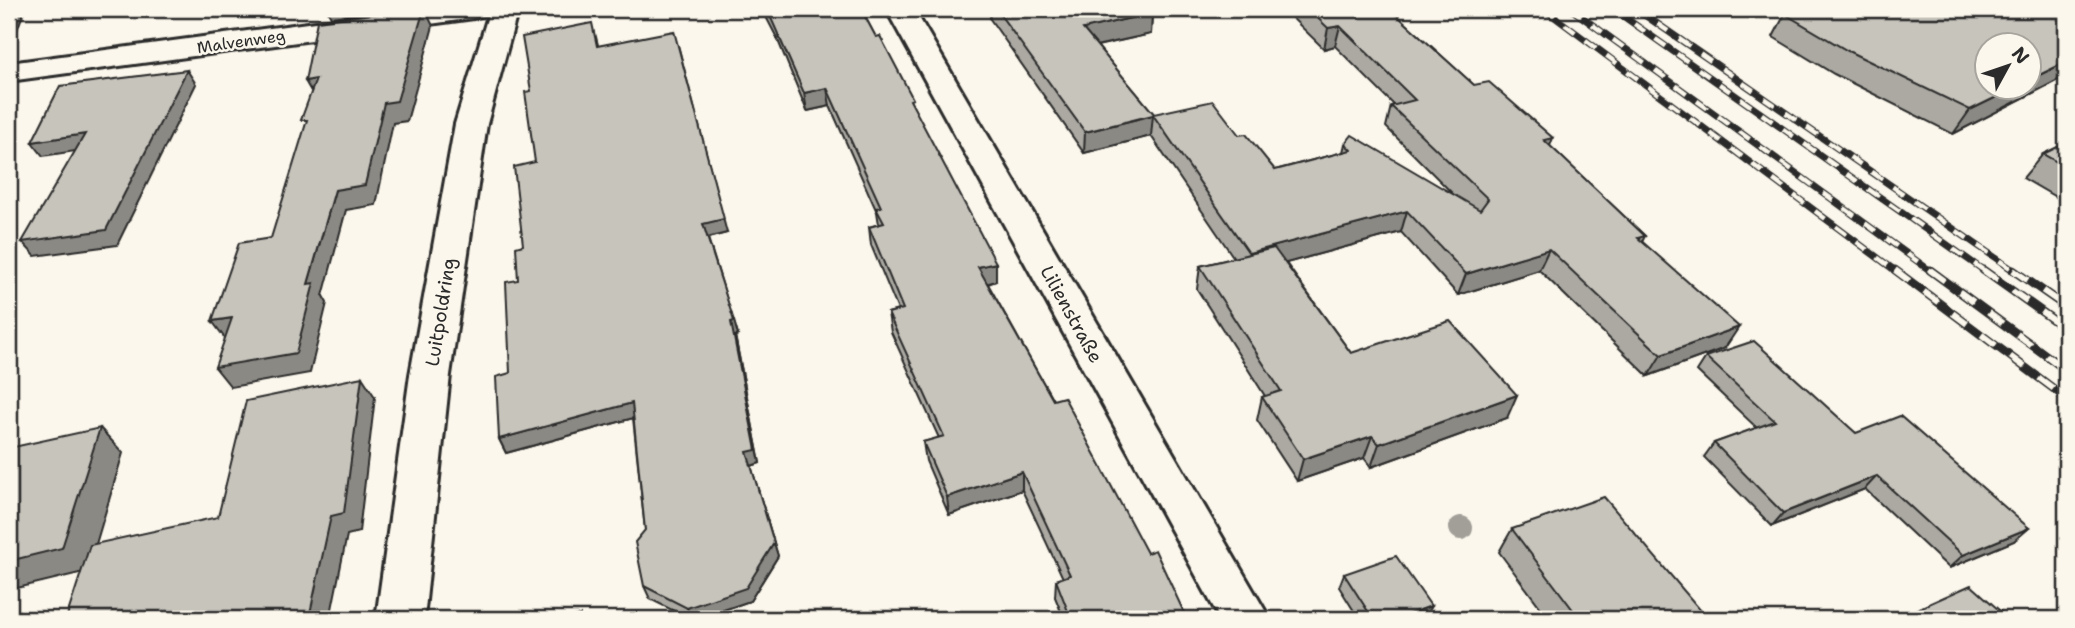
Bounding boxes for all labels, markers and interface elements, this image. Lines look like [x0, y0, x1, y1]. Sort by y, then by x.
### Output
street label: Malvenweg [196, 25, 287, 58]
north arrow [1974, 32, 2044, 102]
text: N [2006, 42, 2035, 69]
street label: Luitpoldring [420, 256, 461, 368]
street label: Lilienstraße [1035, 261, 1109, 367]

